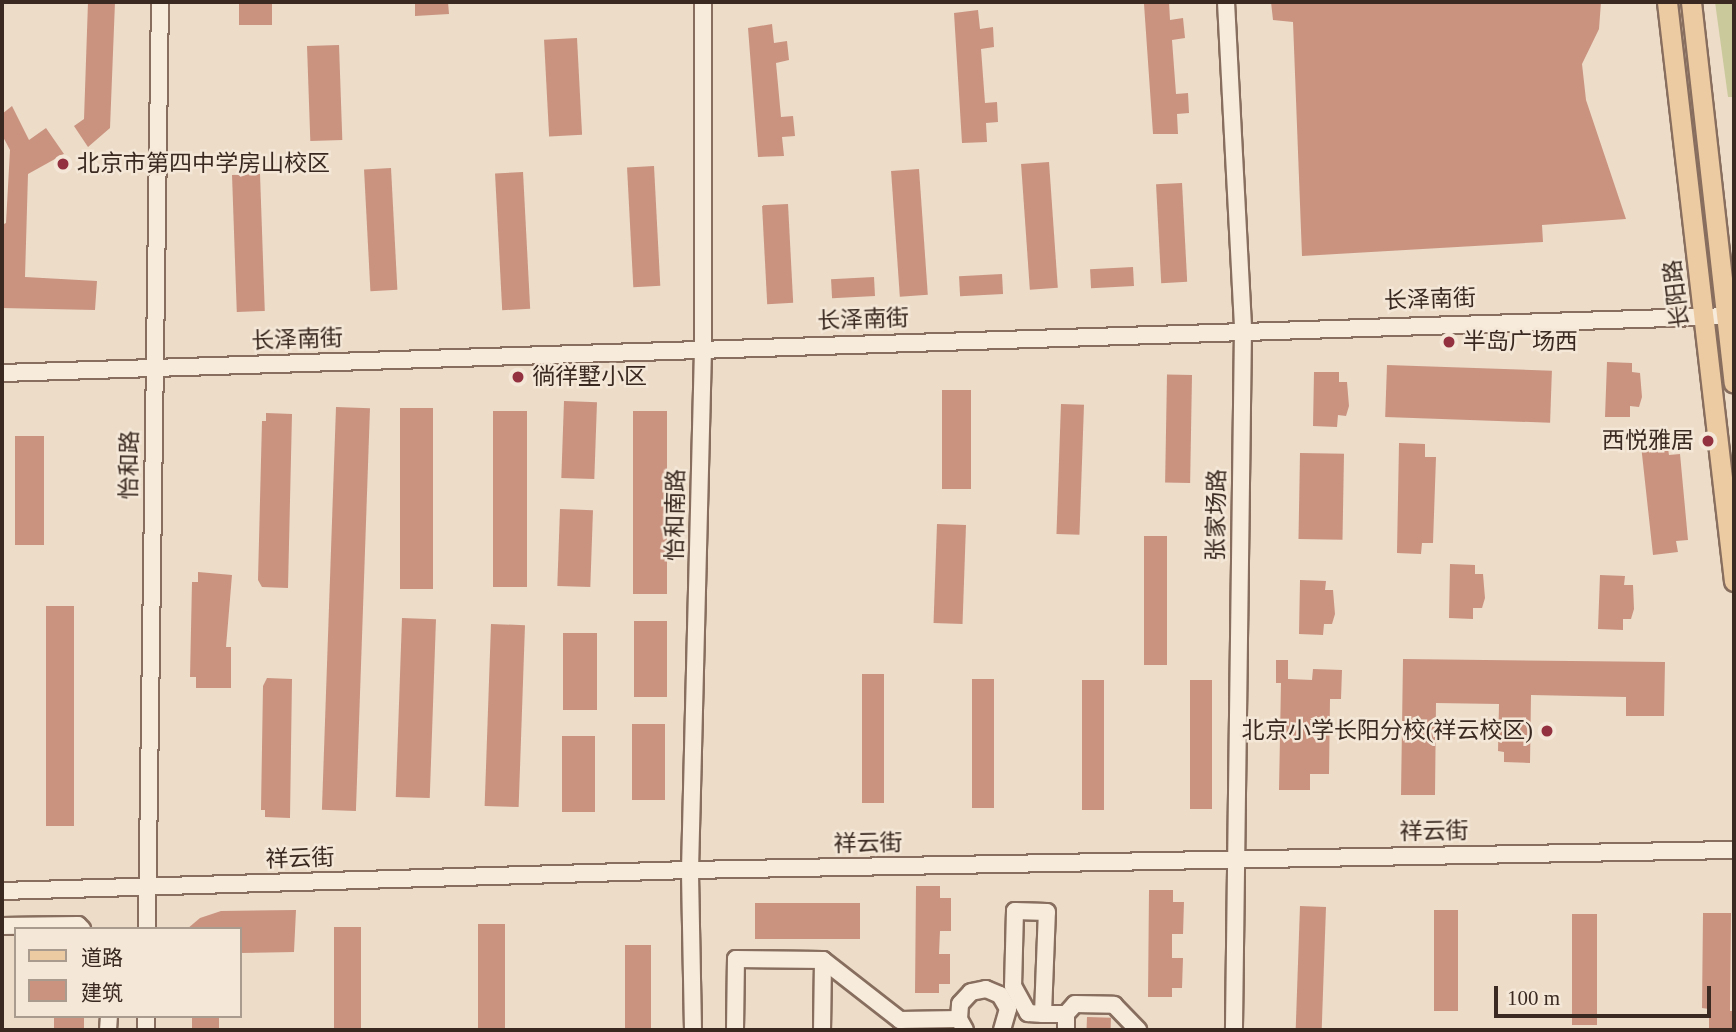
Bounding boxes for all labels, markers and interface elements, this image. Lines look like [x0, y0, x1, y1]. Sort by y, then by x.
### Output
place label: 北京市第四中学房山校区 [77, 150, 330, 178]
marker: 北京市第四中学房山校区 [55, 156, 71, 172]
street label: 长阳路 [1659, 258, 1695, 330]
street label: 长泽南街 [1384, 285, 1476, 315]
street label: 长泽南街 [817, 305, 909, 335]
street label: 长泽南街 [251, 325, 343, 355]
place label: 半岛广场西 [1463, 328, 1578, 356]
marker: 半岛广场西 [1441, 334, 1457, 350]
place label: 徜徉墅小区 [532, 363, 647, 391]
marker: 徜徉墅小区 [510, 369, 526, 385]
place label: 西悦雅居 [1602, 427, 1694, 455]
street label: 怡和路 [116, 430, 144, 500]
marker: 西悦雅居 [1700, 433, 1716, 449]
street label: 怡和南路 [661, 469, 691, 561]
street label: 张家场路 [1202, 469, 1232, 561]
place label: 北京小学长阳分校(祥云校区) [1242, 717, 1533, 745]
marker: 北京小学长阳分校(祥云校区) [1539, 723, 1555, 739]
street label: 祥云街 [1399, 818, 1469, 846]
street label: 祥云街 [833, 830, 903, 858]
street label: 祥云街 [265, 844, 335, 874]
legend [14, 927, 242, 1018]
text: 道路 [81, 946, 123, 970]
scale bar [1498, 972, 1715, 1016]
text: 建筑 [81, 981, 123, 1005]
text: 100 m [1507, 986, 1560, 1010]

